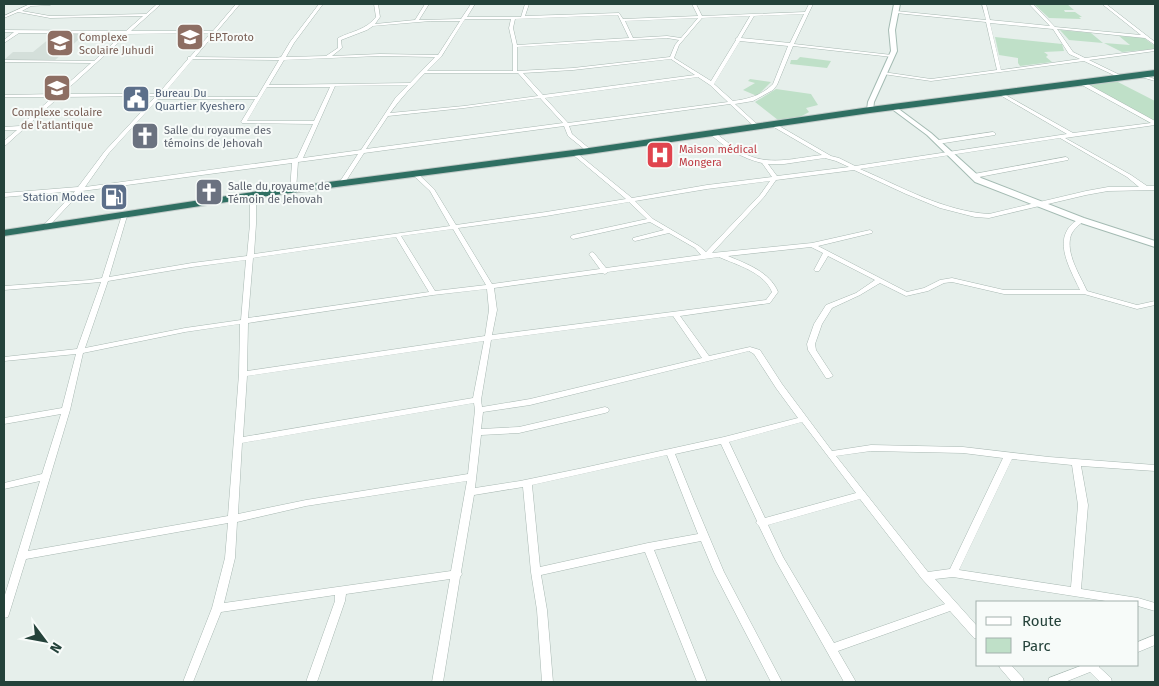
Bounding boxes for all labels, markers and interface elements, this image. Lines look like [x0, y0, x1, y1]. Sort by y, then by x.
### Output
school or university icon: EP.Toroto [175, 22, 205, 52]
school or university icon: Complexe Scolaire Juhudi [45, 28, 75, 58]
place label: Complexe Scolaire Juhudi [79, 31, 154, 57]
place label: EP.Toroto [209, 31, 254, 44]
school or university icon: Complexe scolaire de l'atlantique [42, 73, 72, 103]
public building icon: Bureau Du Quartier Kyeshero [121, 84, 151, 114]
place label: Bureau Du Quartier Kyeshero [155, 87, 245, 113]
place label: Complexe scolaire de l'atlantique [12, 106, 102, 132]
church icon: Salle du royaume des témoins de Jehovah [130, 121, 160, 151]
place label: Salle du royaume des témoins de Jehovah [164, 124, 271, 150]
hospital icon: Maison médical Mongera [645, 140, 675, 170]
place label: Maison médical Mongera [679, 143, 757, 169]
church icon: Salle du royaume de Témoin de Jehovah [194, 177, 224, 207]
place label: Salle du royaume de Témoin de Jehovah [228, 180, 330, 206]
fuel station icon: Station Modee [99, 182, 129, 212]
place label: Station Modee [23, 191, 95, 204]
legend [976, 601, 1139, 666]
text: Route [1022, 612, 1062, 630]
north arrow [20, 616, 70, 666]
text: Parc [1022, 637, 1051, 655]
text: N [46, 639, 65, 656]

